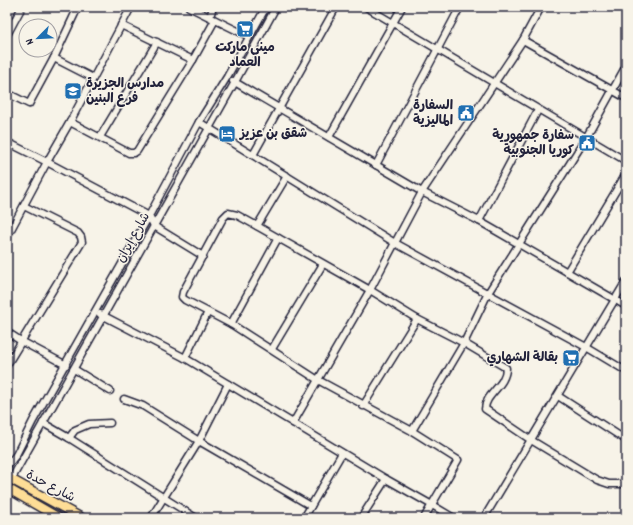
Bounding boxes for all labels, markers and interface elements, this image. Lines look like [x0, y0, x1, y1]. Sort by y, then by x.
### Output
north arrow [18, 18, 58, 58]
supermarket icon: ميني ماركت العماد [235, 19, 255, 39]
text: N [22, 35, 39, 47]
place label: ميني ماركت العماد [215, 39, 275, 73]
place label: مدارس الجزيرة فرع البنين [86, 75, 165, 109]
school or university icon: مدارس الجزيرة فرع البنين [63, 81, 83, 101]
place label: السفارة الماليزية [413, 97, 453, 131]
public building icon: السفارة الماليزية [456, 103, 476, 123]
hotel icon: شقق بن عزيز [217, 124, 237, 144]
place label: شقق بن عزيز [238, 125, 307, 144]
place label: سفارة جمهورية كوريا الجنوبية [492, 127, 574, 161]
public building icon: سفارة جمهورية كوريا الجنوبية [577, 133, 597, 153]
street label: شارع إيران [112, 209, 156, 267]
supermarket icon: بقالة الشهاري [561, 348, 581, 368]
place label: بقالة الشهاري [487, 349, 558, 368]
street label: شارع حدة [22, 466, 78, 508]

